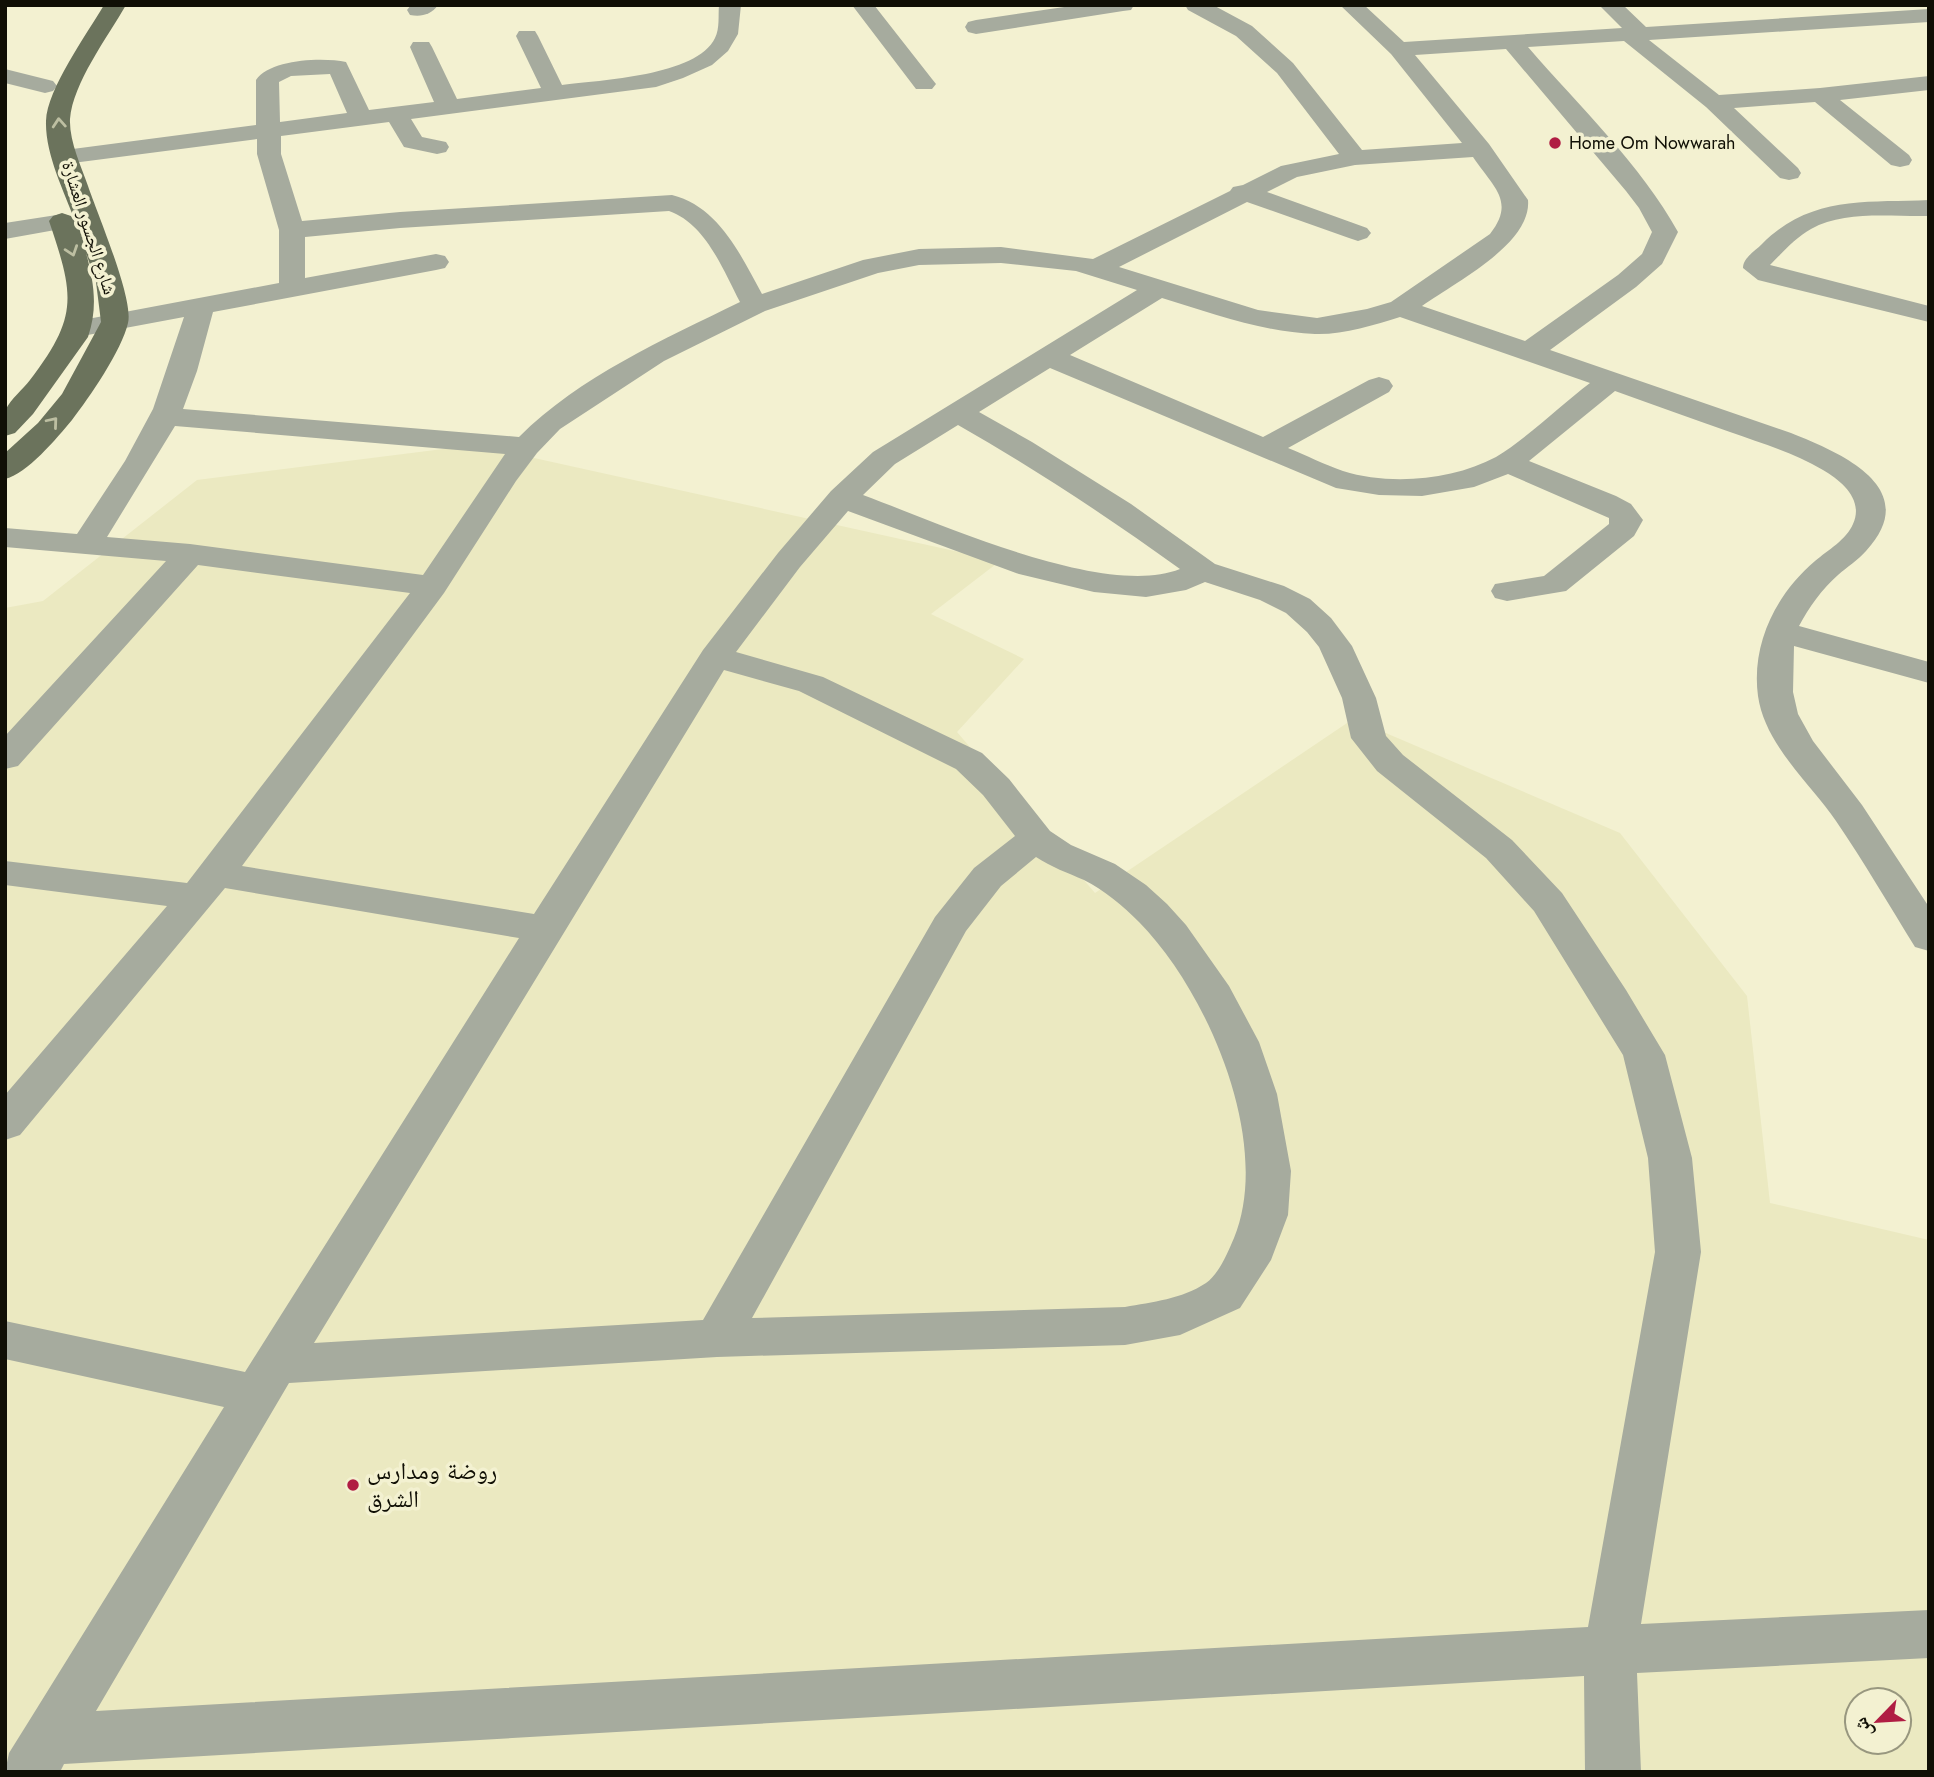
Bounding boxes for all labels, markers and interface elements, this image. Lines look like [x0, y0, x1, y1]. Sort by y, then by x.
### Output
one-way arrow [52, 117, 67, 128]
place label: Home Om Nowwarah [1569, 130, 1736, 156]
marker: Home Om Nowwarah [1547, 135, 1563, 151]
street label: شارع الجسور العشارة [55, 158, 123, 298]
one-way arrow [64, 244, 79, 256]
one-way arrow [45, 417, 58, 429]
place label: روضة ومدارس الشرق [367, 1453, 497, 1516]
marker: روضة ومدارس الشرق [345, 1477, 361, 1493]
north arrow [1843, 1686, 1913, 1756]
text: ش [1847, 1713, 1880, 1743]

